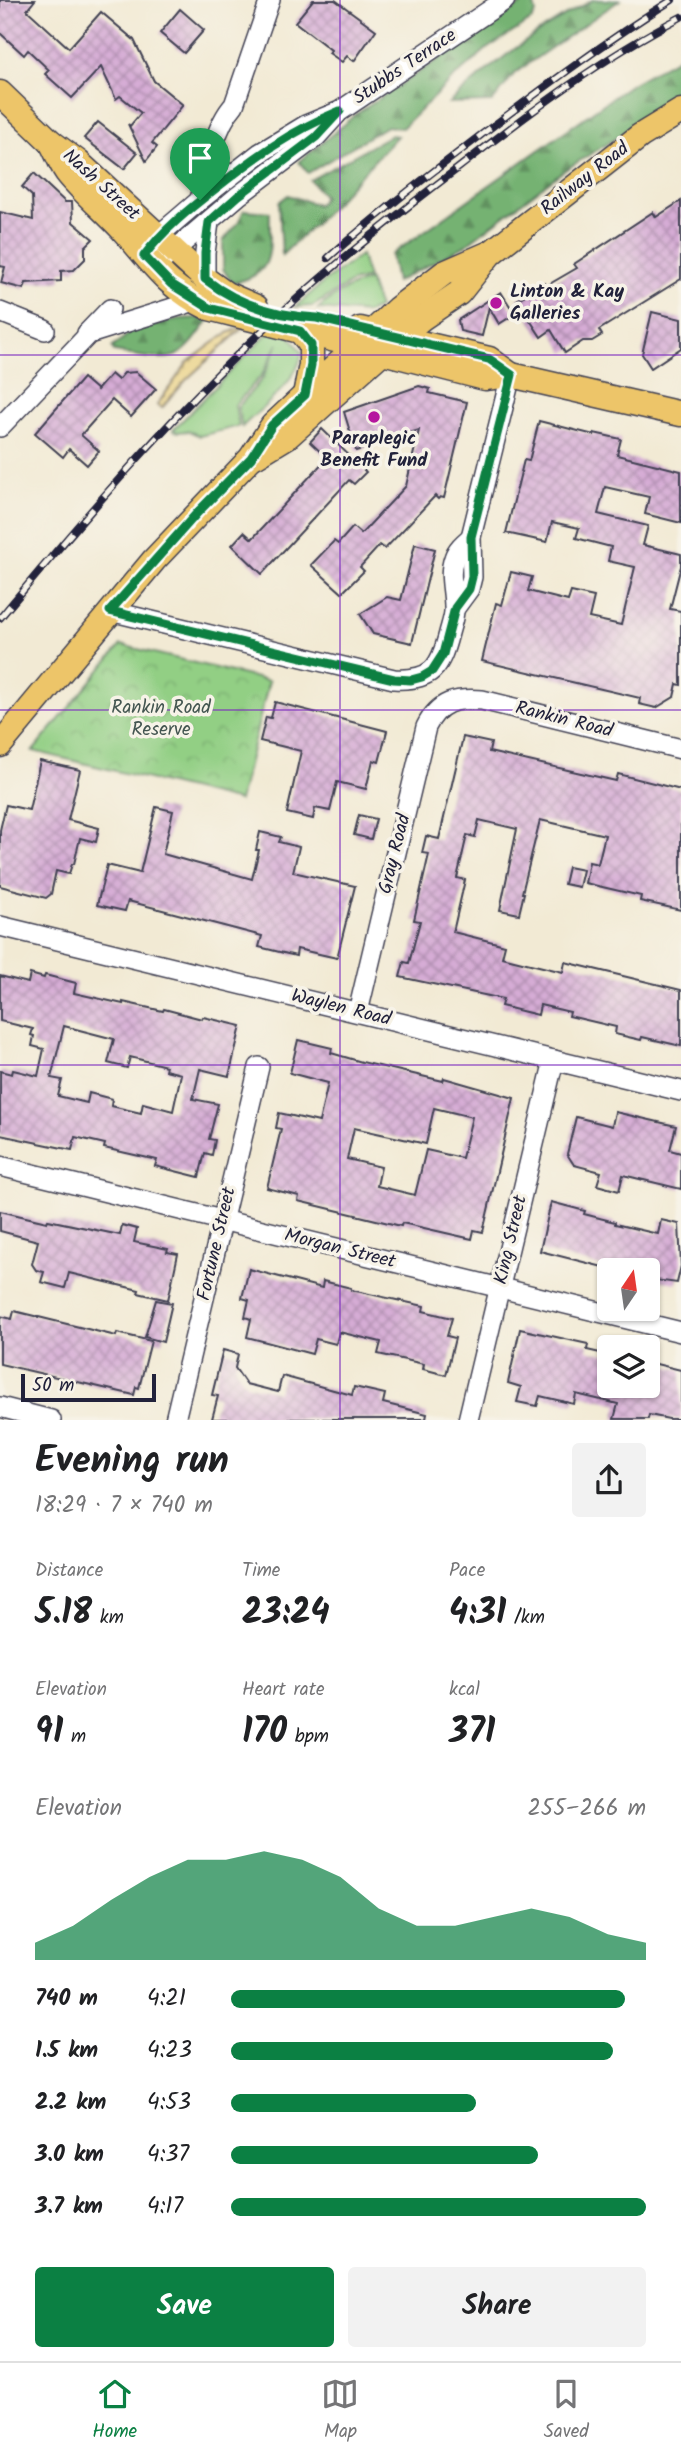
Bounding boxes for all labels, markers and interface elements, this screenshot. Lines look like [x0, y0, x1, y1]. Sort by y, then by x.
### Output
street label: Stubbs Terrace [347, 21, 463, 113]
pin [170, 128, 230, 200]
street label: Railway Road [534, 134, 636, 223]
icon: arrive [181, 139, 219, 177]
street label: Nash Street [55, 142, 147, 229]
place label: Linton & Kay Galleries [510, 277, 624, 329]
marker: Linton & Kay Galleries [488, 295, 504, 311]
marker: Paraplegic Benefit Fund [366, 409, 382, 425]
place label: Paraplegic Benefit Fund [321, 424, 428, 476]
park label: Rankin Road Reserve [111, 693, 211, 745]
street label: Rankin Road [512, 693, 616, 747]
street label: Gray Road [371, 810, 420, 897]
street label: Waylen Road [288, 981, 394, 1035]
street label: Fortune Street [189, 1184, 245, 1304]
street label: King Street [486, 1192, 536, 1288]
street label: Morgan Street [281, 1221, 399, 1277]
north arrow [597, 1258, 660, 1321]
map controls [597, 1258, 660, 1398]
button: layers [597, 1335, 660, 1398]
scale bar [21, 1370, 156, 1402]
text: 50 m [32, 1371, 74, 1401]
text: Evening run [35, 1432, 229, 1492]
button: share [572, 1443, 646, 1517]
text: 18:29 · 7 × 740 m [35, 1488, 213, 1524]
text: Distance [35, 1556, 103, 1586]
text: Time [242, 1556, 280, 1586]
text: Pace [449, 1556, 485, 1586]
text: 5.18 [35, 1586, 92, 1642]
text: 23:24 [242, 1586, 330, 1642]
text: 4:31 [449, 1586, 506, 1642]
text: km [92, 1603, 124, 1633]
text: /km [506, 1603, 545, 1633]
text: Elevation [35, 1675, 107, 1705]
text: Heart rate [242, 1675, 325, 1705]
text: kcal [449, 1675, 480, 1705]
text: 91 [35, 1705, 63, 1761]
text: 170 [242, 1705, 287, 1761]
text: 371 [449, 1705, 495, 1761]
text: m [63, 1722, 86, 1752]
text: bpm [287, 1722, 329, 1752]
text: Elevation [35, 1791, 122, 1827]
text: 255–266 m [527, 1791, 646, 1827]
text: 740 m [35, 1981, 98, 2017]
text: 4:21 [147, 1981, 186, 2017]
text: 1.5 km [35, 2033, 98, 2069]
text: 4:23 [147, 2033, 192, 2069]
text: 2.2 km [35, 2085, 106, 2121]
text: 4:53 [147, 2085, 191, 2121]
text: 3.0 km [35, 2137, 104, 2173]
text: 4:37 [147, 2137, 189, 2173]
text: 3.7 km [35, 2189, 103, 2225]
text: 4:17 [147, 2189, 183, 2225]
button: Save [35, 2267, 334, 2347]
button: Share [348, 2267, 646, 2347]
tab: Home [92, 2375, 137, 2447]
tab: Map [321, 2375, 359, 2447]
tab: Saved [544, 2375, 589, 2447]

